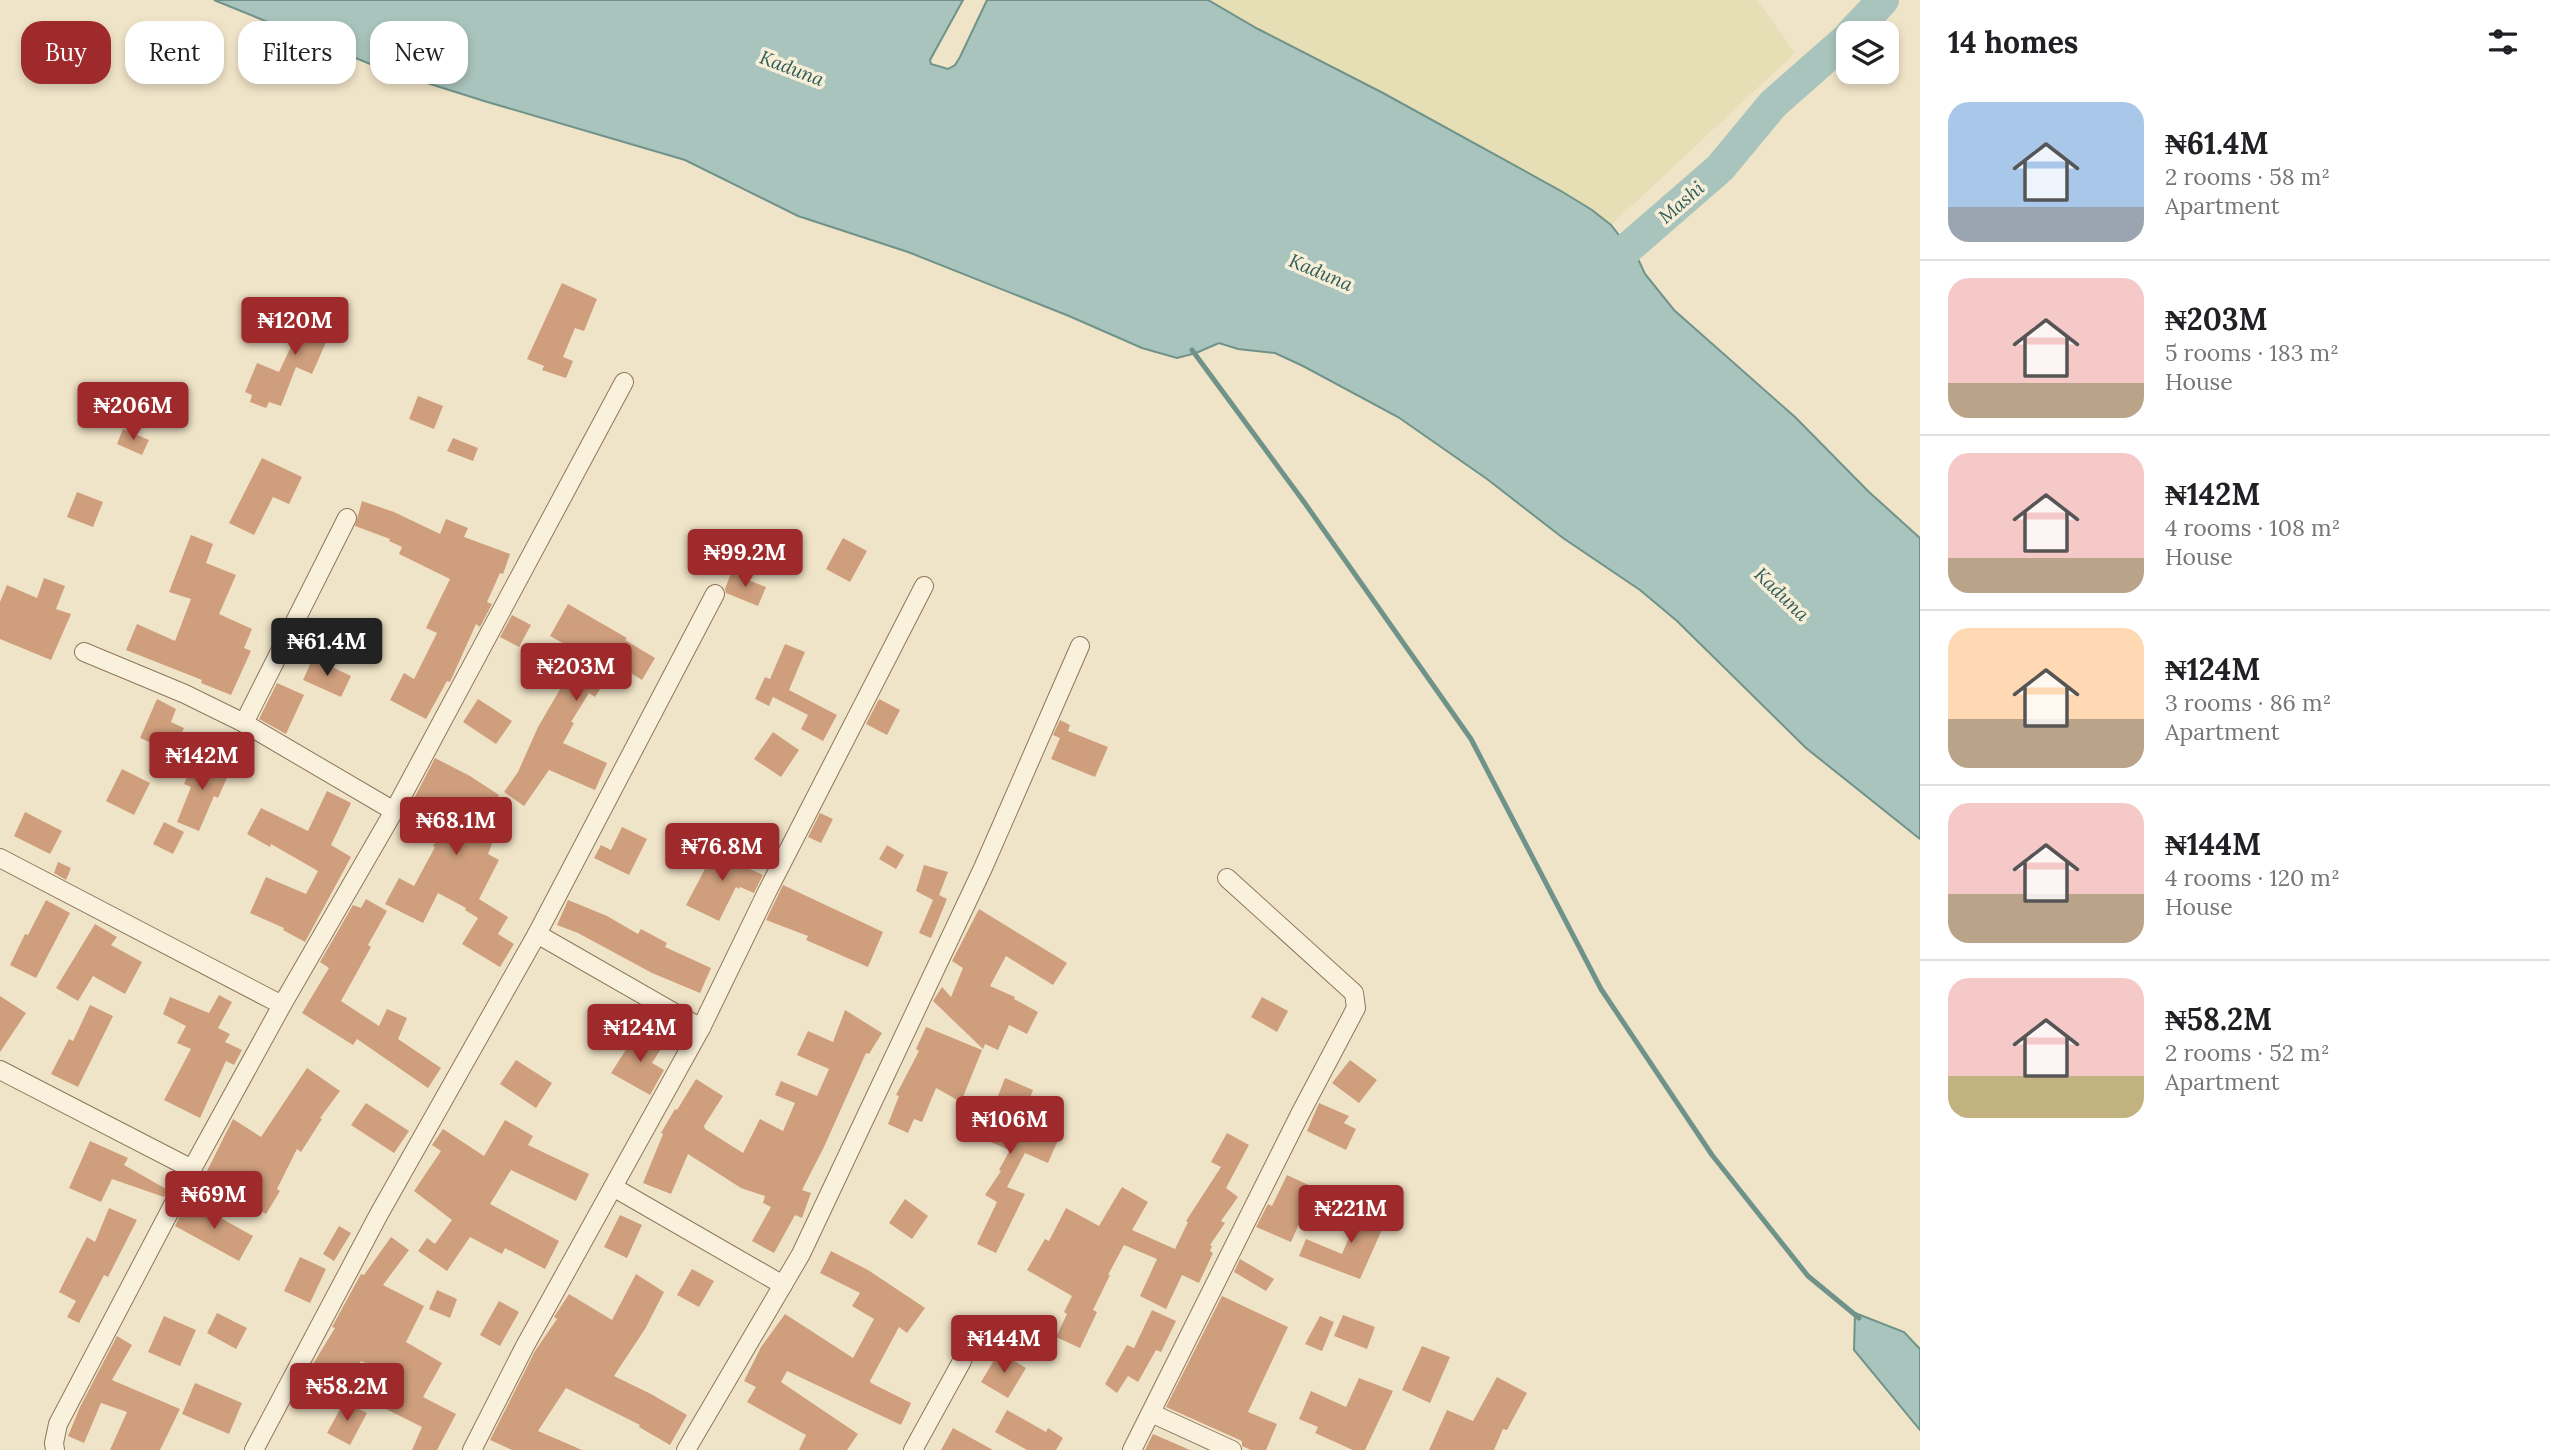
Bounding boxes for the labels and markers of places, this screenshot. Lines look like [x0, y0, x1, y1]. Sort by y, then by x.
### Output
pin: ₦120M [246, 298, 344, 357]
pin: ₦206M [84, 382, 182, 442]
pin: ₦99.2M [688, 530, 802, 589]
pin: ₦61.4M [270, 618, 384, 678]
pin: ₦203M [527, 644, 625, 703]
pin: ₦142M [153, 732, 251, 792]
pin: ₦68.1M [399, 798, 513, 857]
pin: ₦76.8M [665, 824, 779, 883]
pin: ₦124M [591, 1004, 689, 1064]
pin: ₦106M [961, 1096, 1059, 1156]
pin: ₦69M [173, 1172, 255, 1231]
pin: ₦221M [1302, 1186, 1400, 1245]
pin: ₦144M [955, 1316, 1053, 1375]
pin: ₦58.2M [290, 1364, 404, 1423]

